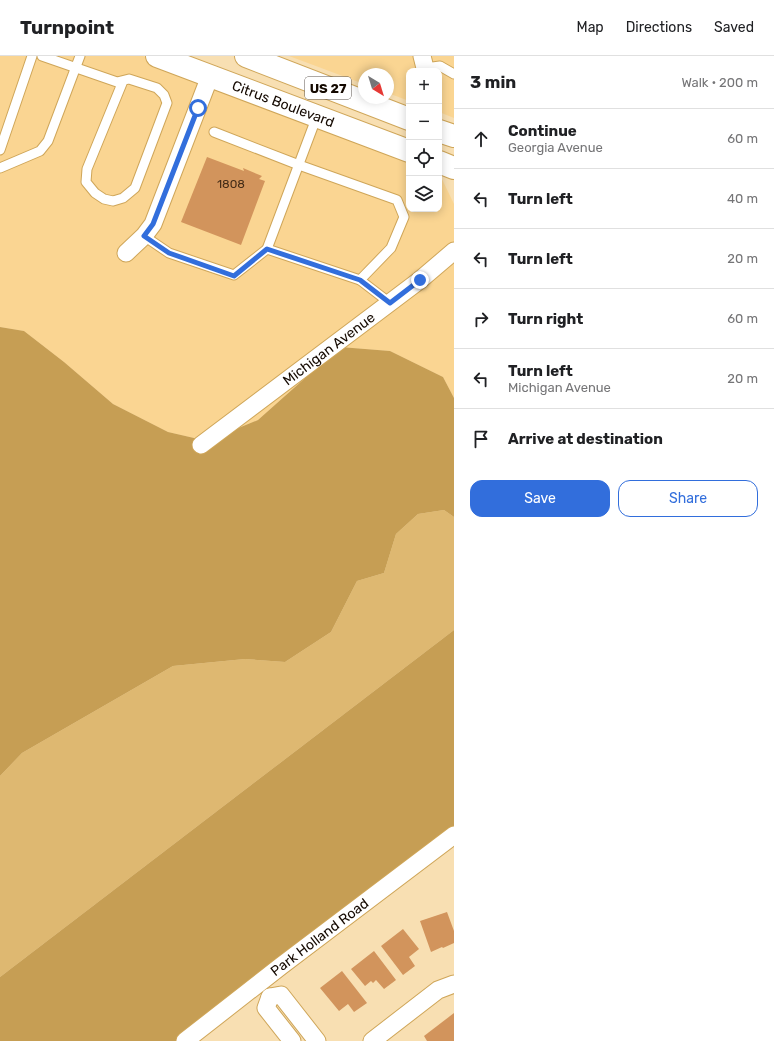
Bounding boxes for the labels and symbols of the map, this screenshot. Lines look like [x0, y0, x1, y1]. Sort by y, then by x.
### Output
north arrow [358, 68, 394, 104]
street label: Citrus Boulevard [230, 77, 337, 131]
road number: US 27 [305, 77, 351, 99]
route start [189, 99, 207, 117]
house number: 1808 [217, 177, 245, 191]
route end [411, 271, 429, 289]
street label: Michigan Avenue [280, 309, 379, 389]
street label: Park Holland Road [267, 895, 372, 980]

